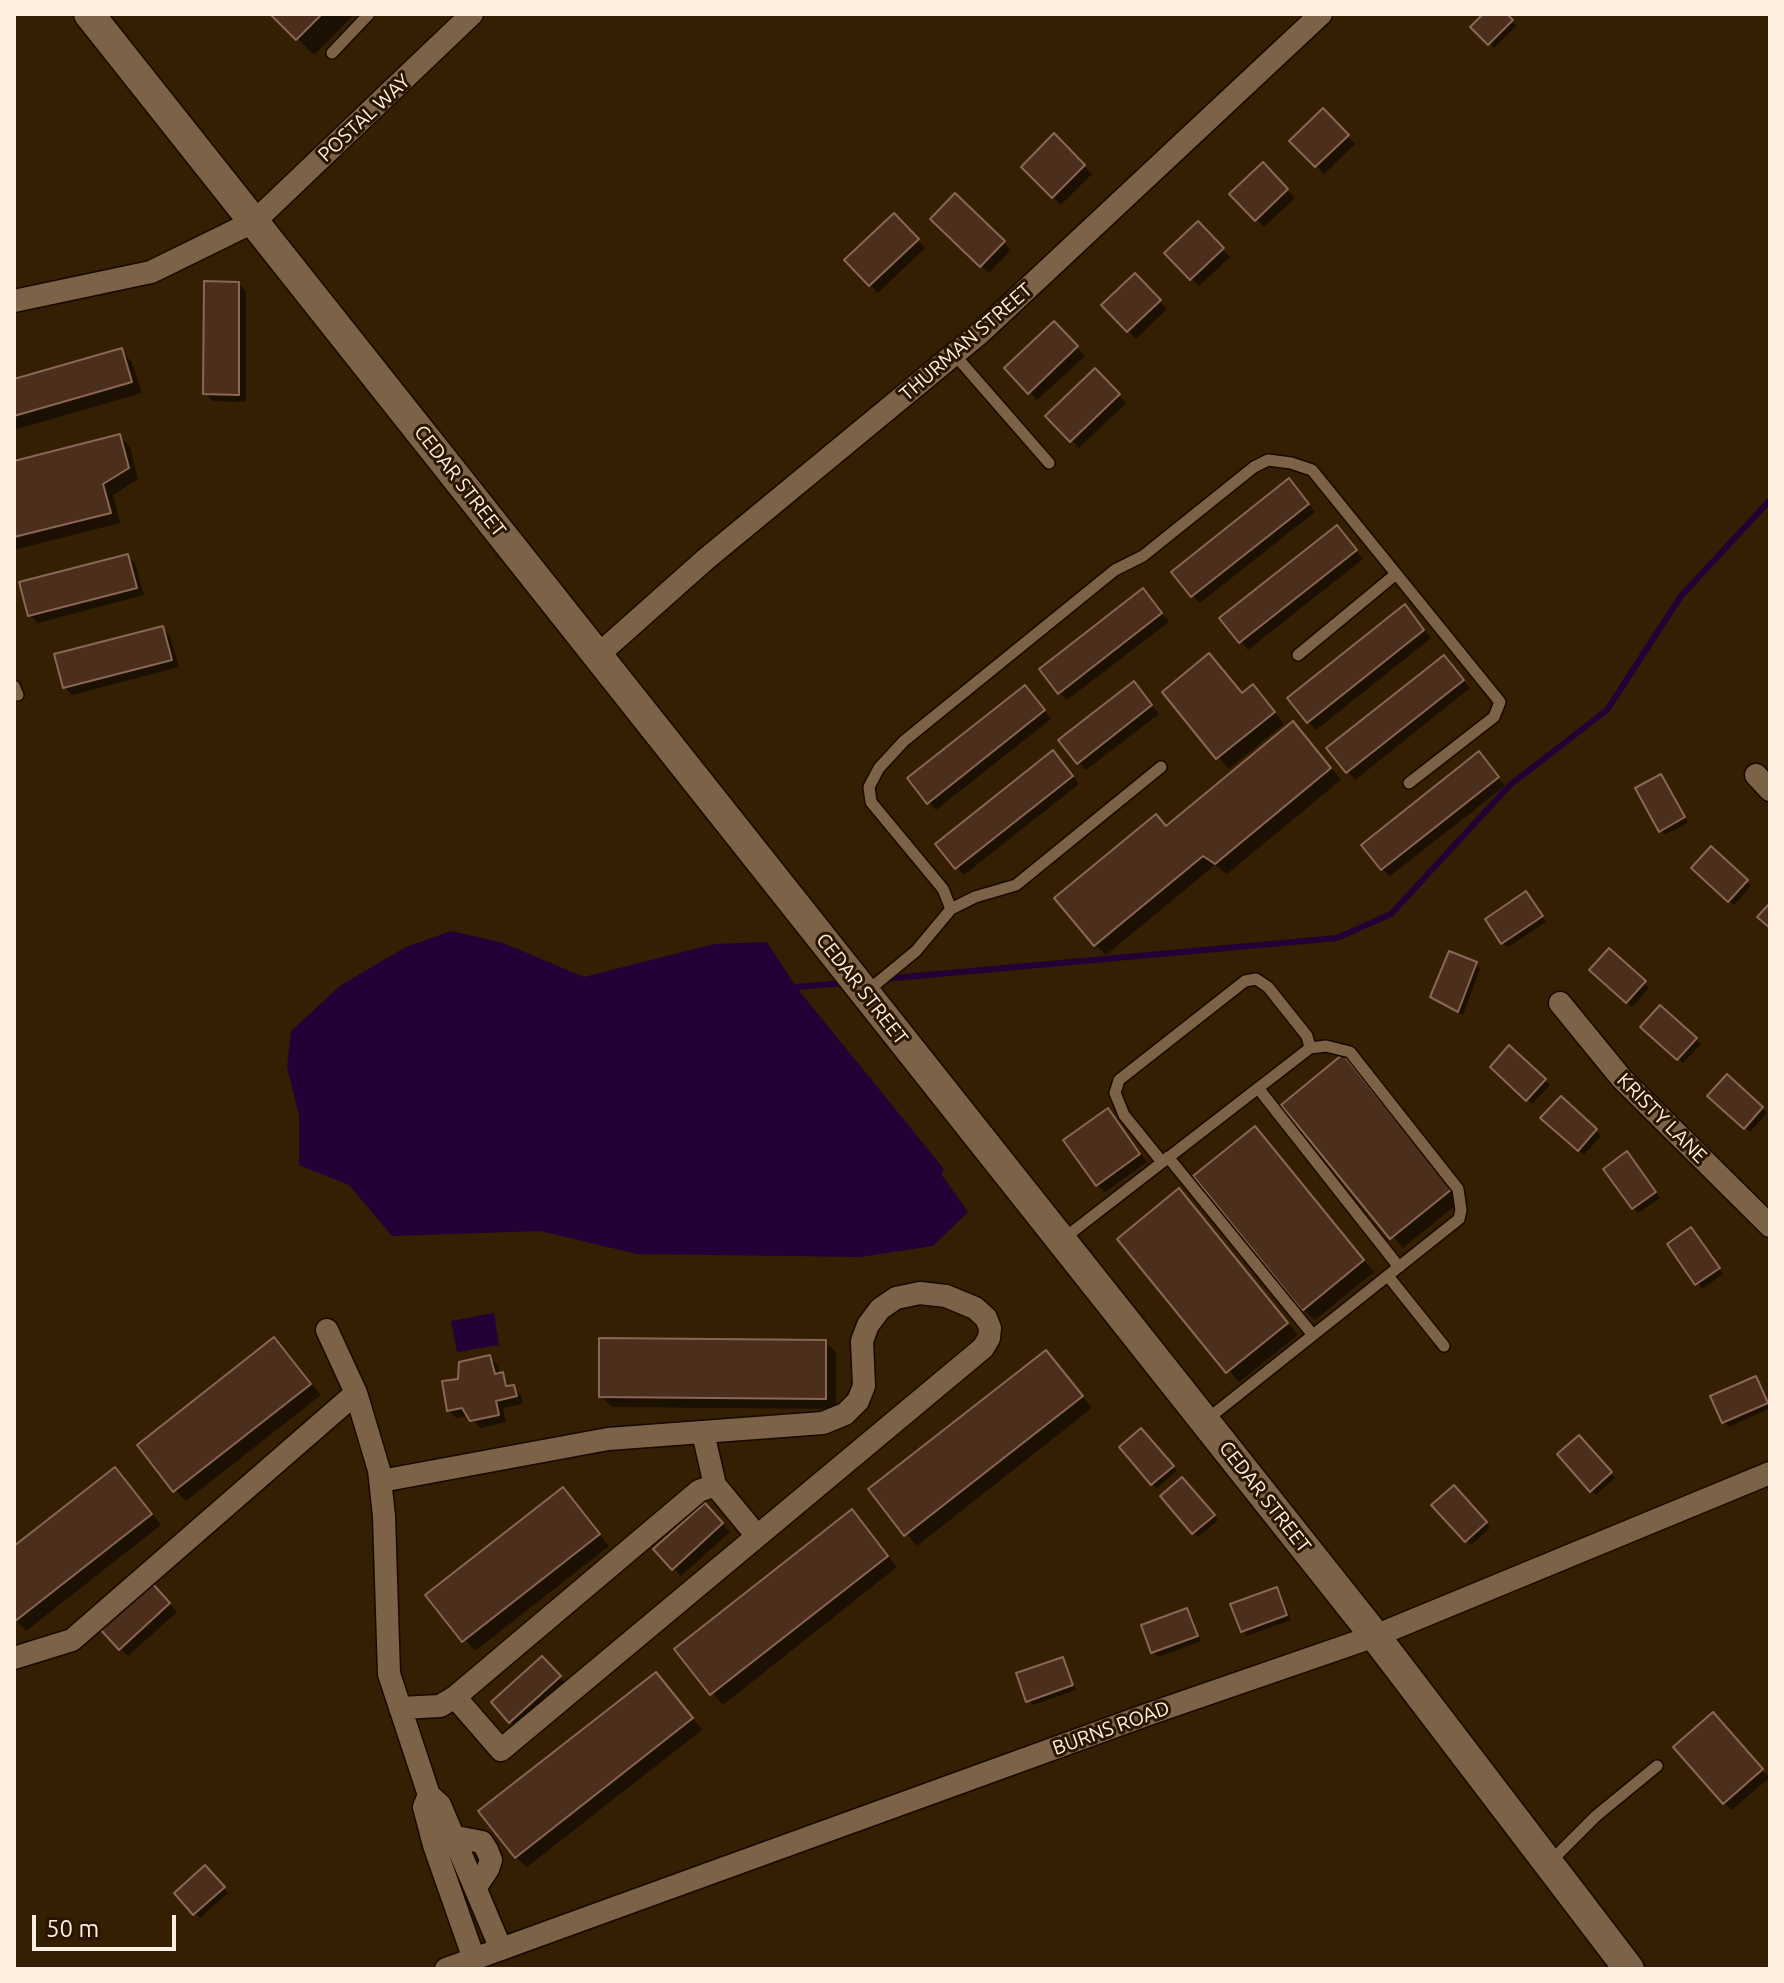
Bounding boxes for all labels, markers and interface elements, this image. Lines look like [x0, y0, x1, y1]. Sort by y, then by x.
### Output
street label: POSTAL WAY [313, 69, 415, 167]
street label: THURMAN STREET [895, 278, 1037, 406]
street label: CEDAR STREET [409, 420, 511, 542]
street label: CEDAR STREET [811, 928, 913, 1050]
street label: KRISTY LANE [1612, 1068, 1712, 1168]
street label: CEDAR STREET [1214, 1436, 1316, 1558]
street label: BURNS ROAD [1049, 1696, 1173, 1760]
scale bar [36, 1899, 180, 1949]
text: 50 m [46, 1915, 99, 1942]

